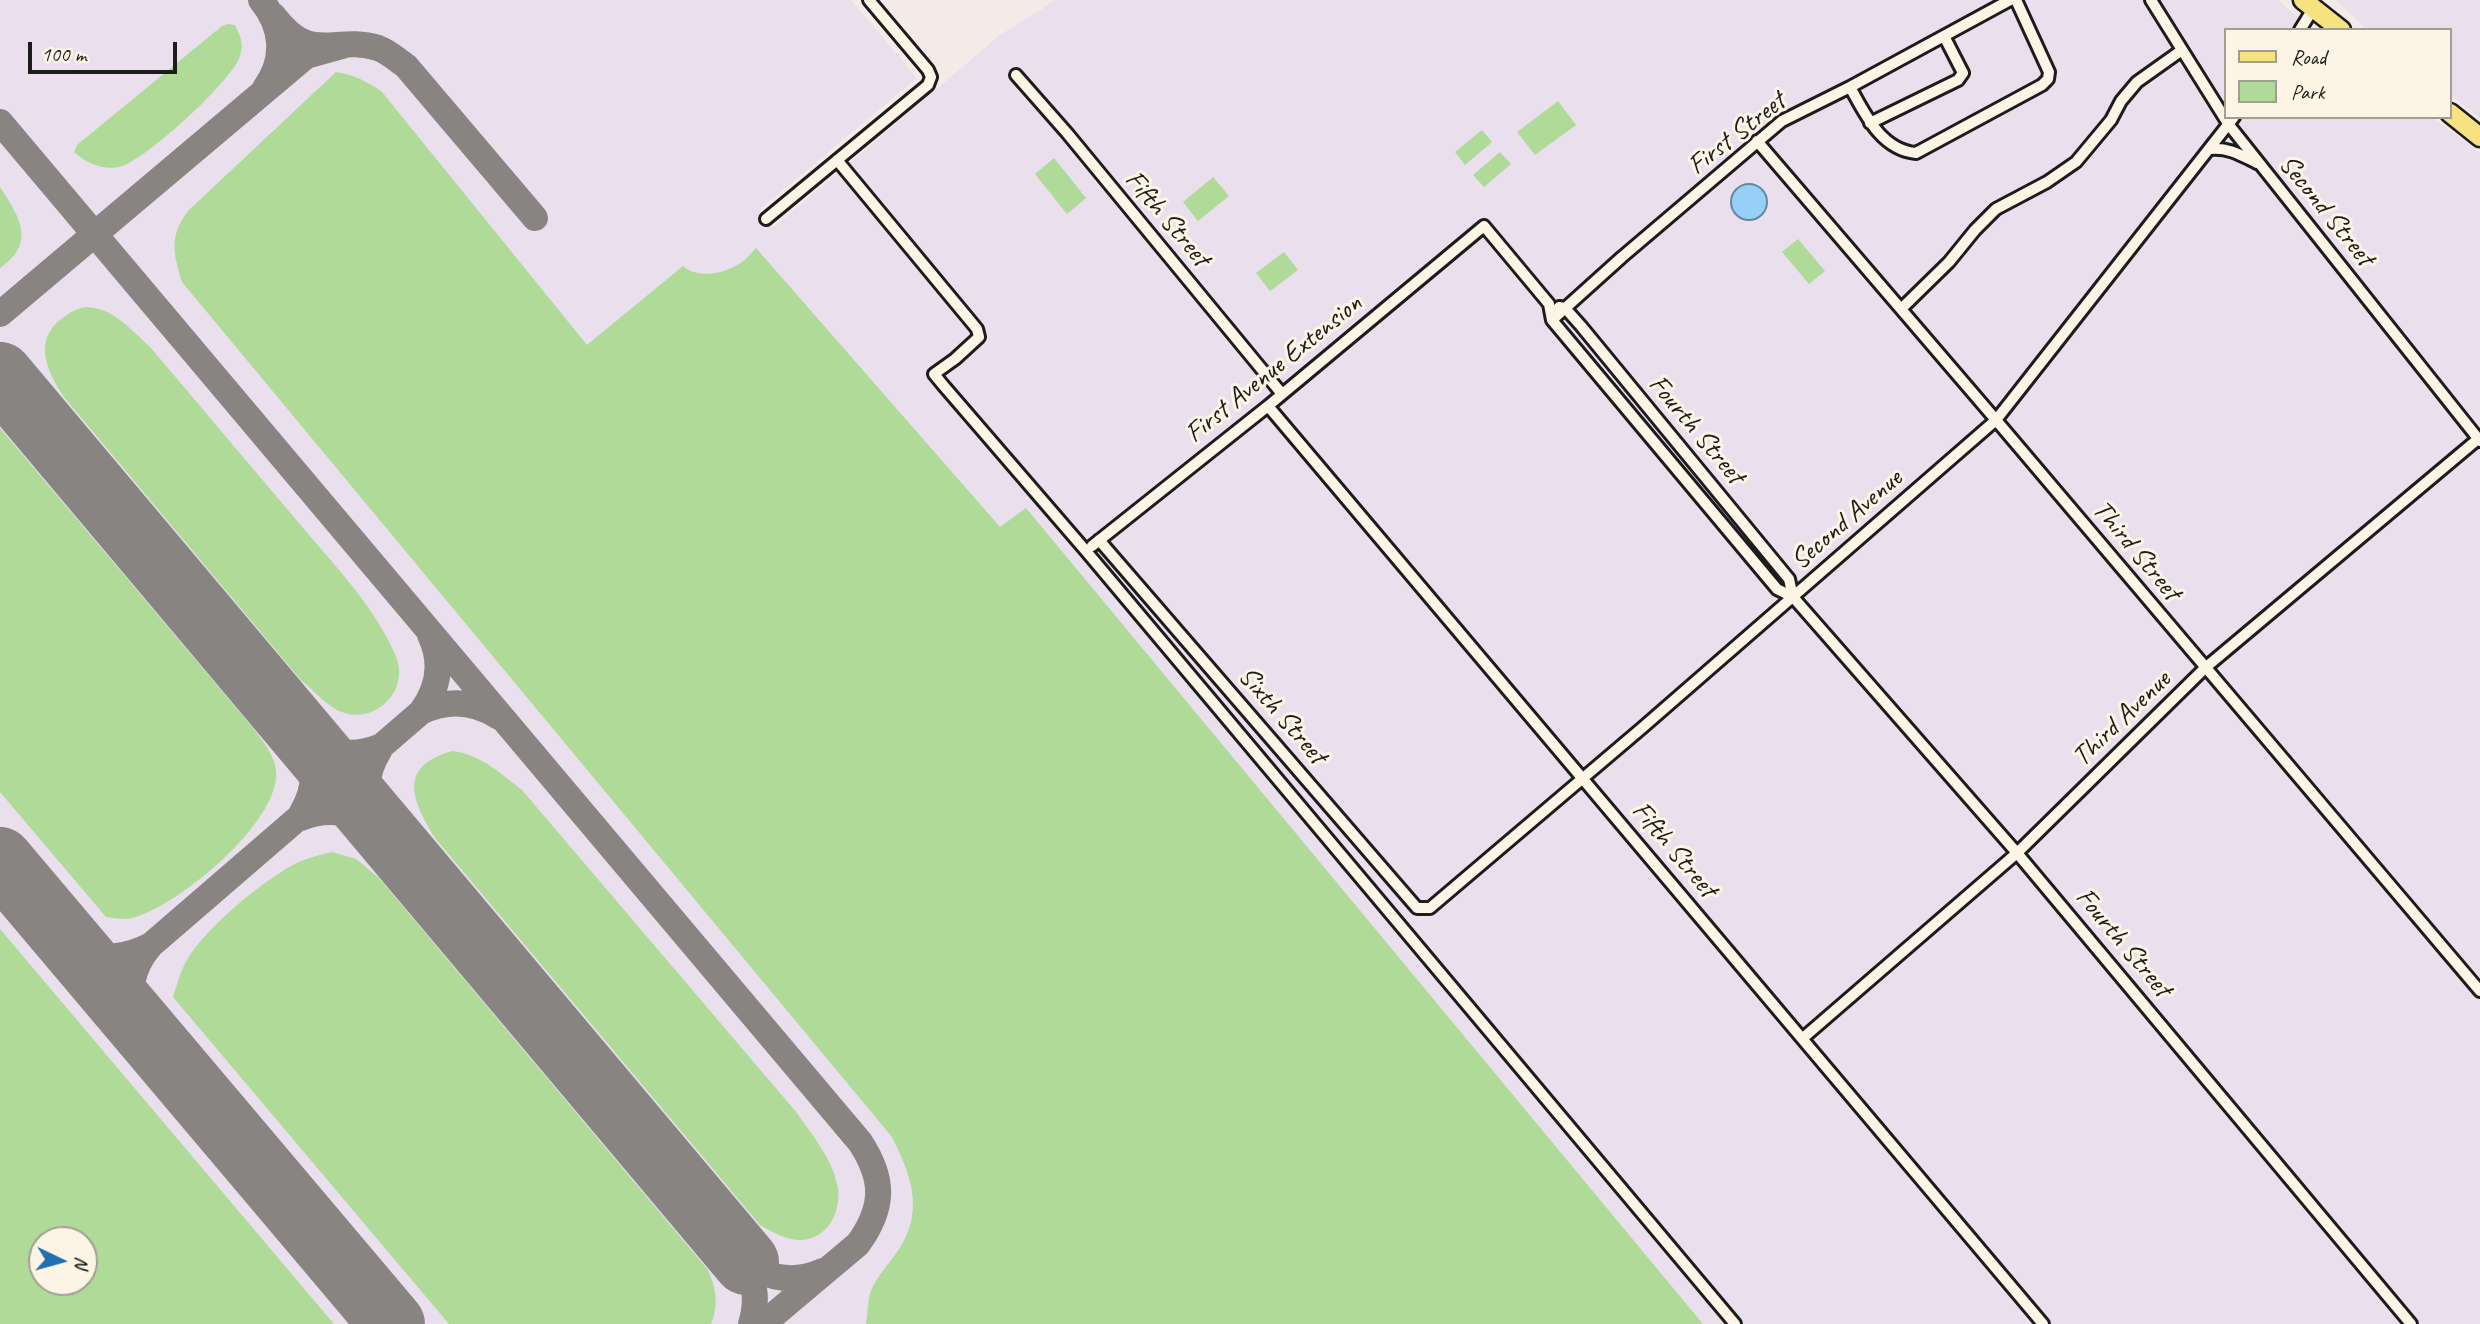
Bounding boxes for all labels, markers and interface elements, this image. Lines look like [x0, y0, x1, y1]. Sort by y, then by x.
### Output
scale bar [32, 28, 180, 72]
legend [2224, 28, 2452, 119]
text: 100 m [41, 41, 86, 67]
text: Road [2291, 44, 2326, 70]
text: Park [2291, 79, 2324, 105]
street label: First Street [1681, 85, 1793, 183]
street label: Second Street [2271, 149, 2381, 273]
street label: Fifth Street [1117, 164, 1217, 274]
street label: First Avenue Extension [1179, 287, 1369, 451]
street label: Fourth Street [1641, 369, 1751, 491]
street label: Second Avenue [1784, 462, 1910, 578]
street label: Third Street [2084, 494, 2188, 608]
street label: Sixth Street [1230, 660, 1334, 772]
street label: Third Avenue [2066, 664, 2178, 774]
street label: Fifth Street [1624, 795, 1724, 905]
street label: Fourth Street [2068, 882, 2178, 1004]
north arrow [28, 1226, 98, 1296]
text: N [69, 1256, 94, 1270]

